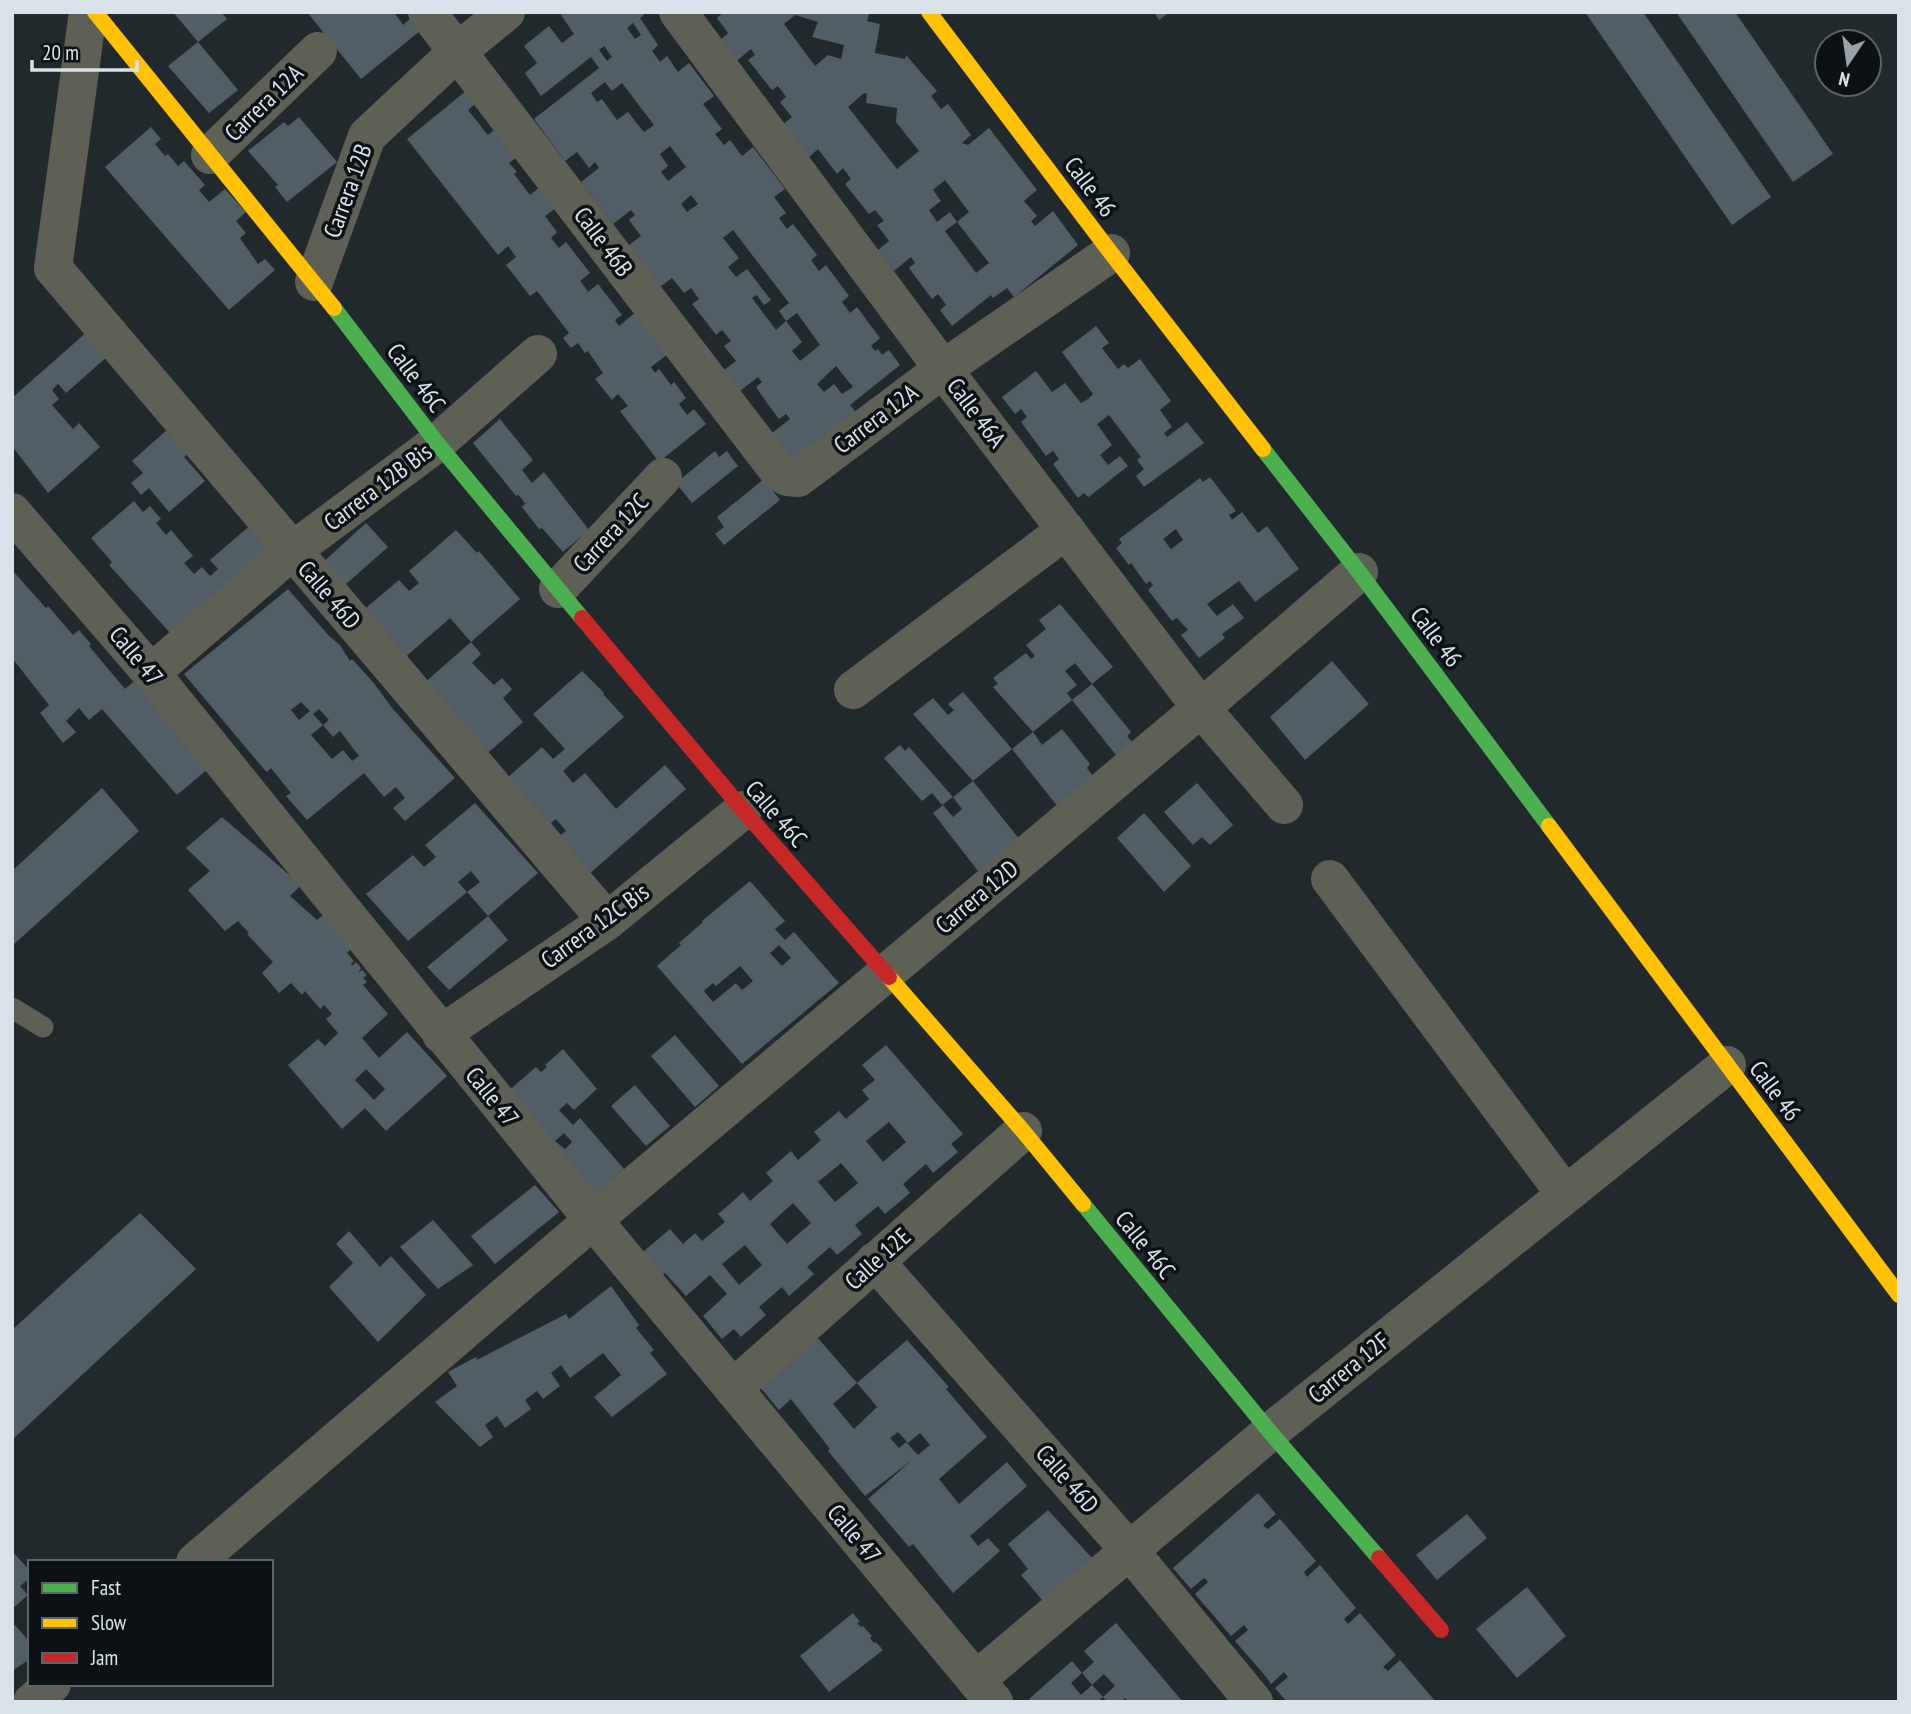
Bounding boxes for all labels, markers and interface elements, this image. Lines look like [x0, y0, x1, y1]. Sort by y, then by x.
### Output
scale bar [32, 28, 136, 72]
north arrow [1813, 28, 1883, 98]
text: 20 m [42, 39, 79, 66]
street label: Carrera 12A [218, 57, 310, 148]
text: N [1836, 67, 1852, 92]
street label: Carrera 12B [316, 140, 379, 242]
street label: Calle 46 [1058, 150, 1123, 223]
street label: Calle 46B [567, 201, 640, 283]
street label: Calle 46C [380, 337, 453, 419]
street label: Calle 46A [940, 372, 1013, 454]
street label: Carrera 12A [827, 376, 925, 460]
street label: Carrera 12B Bis [318, 436, 438, 537]
street label: Carrera 12C [566, 487, 655, 579]
street label: Calle 46D [291, 554, 368, 635]
street label: Calle 46 [1404, 600, 1469, 673]
street label: Calle 47 [103, 620, 170, 692]
street label: Calle 46C [739, 774, 814, 854]
street label: Carrera 12D [929, 853, 1024, 940]
street label: Carrera 12C Bis [535, 876, 655, 975]
street label: Calle 46 [1743, 1054, 1808, 1127]
street label: Calle 47 [459, 1060, 526, 1133]
street label: Calle 46C [1108, 1204, 1182, 1285]
street label: Calle 12E [838, 1221, 917, 1296]
street label: Carrera 12F [1302, 1325, 1396, 1410]
street label: Calle 46D [1029, 1438, 1106, 1519]
street label: Calle 47 [821, 1498, 888, 1570]
legend [28, 1560, 273, 1686]
text: Fast [91, 1574, 121, 1601]
text: Slow [91, 1609, 127, 1636]
text: Jam [90, 1644, 118, 1671]

